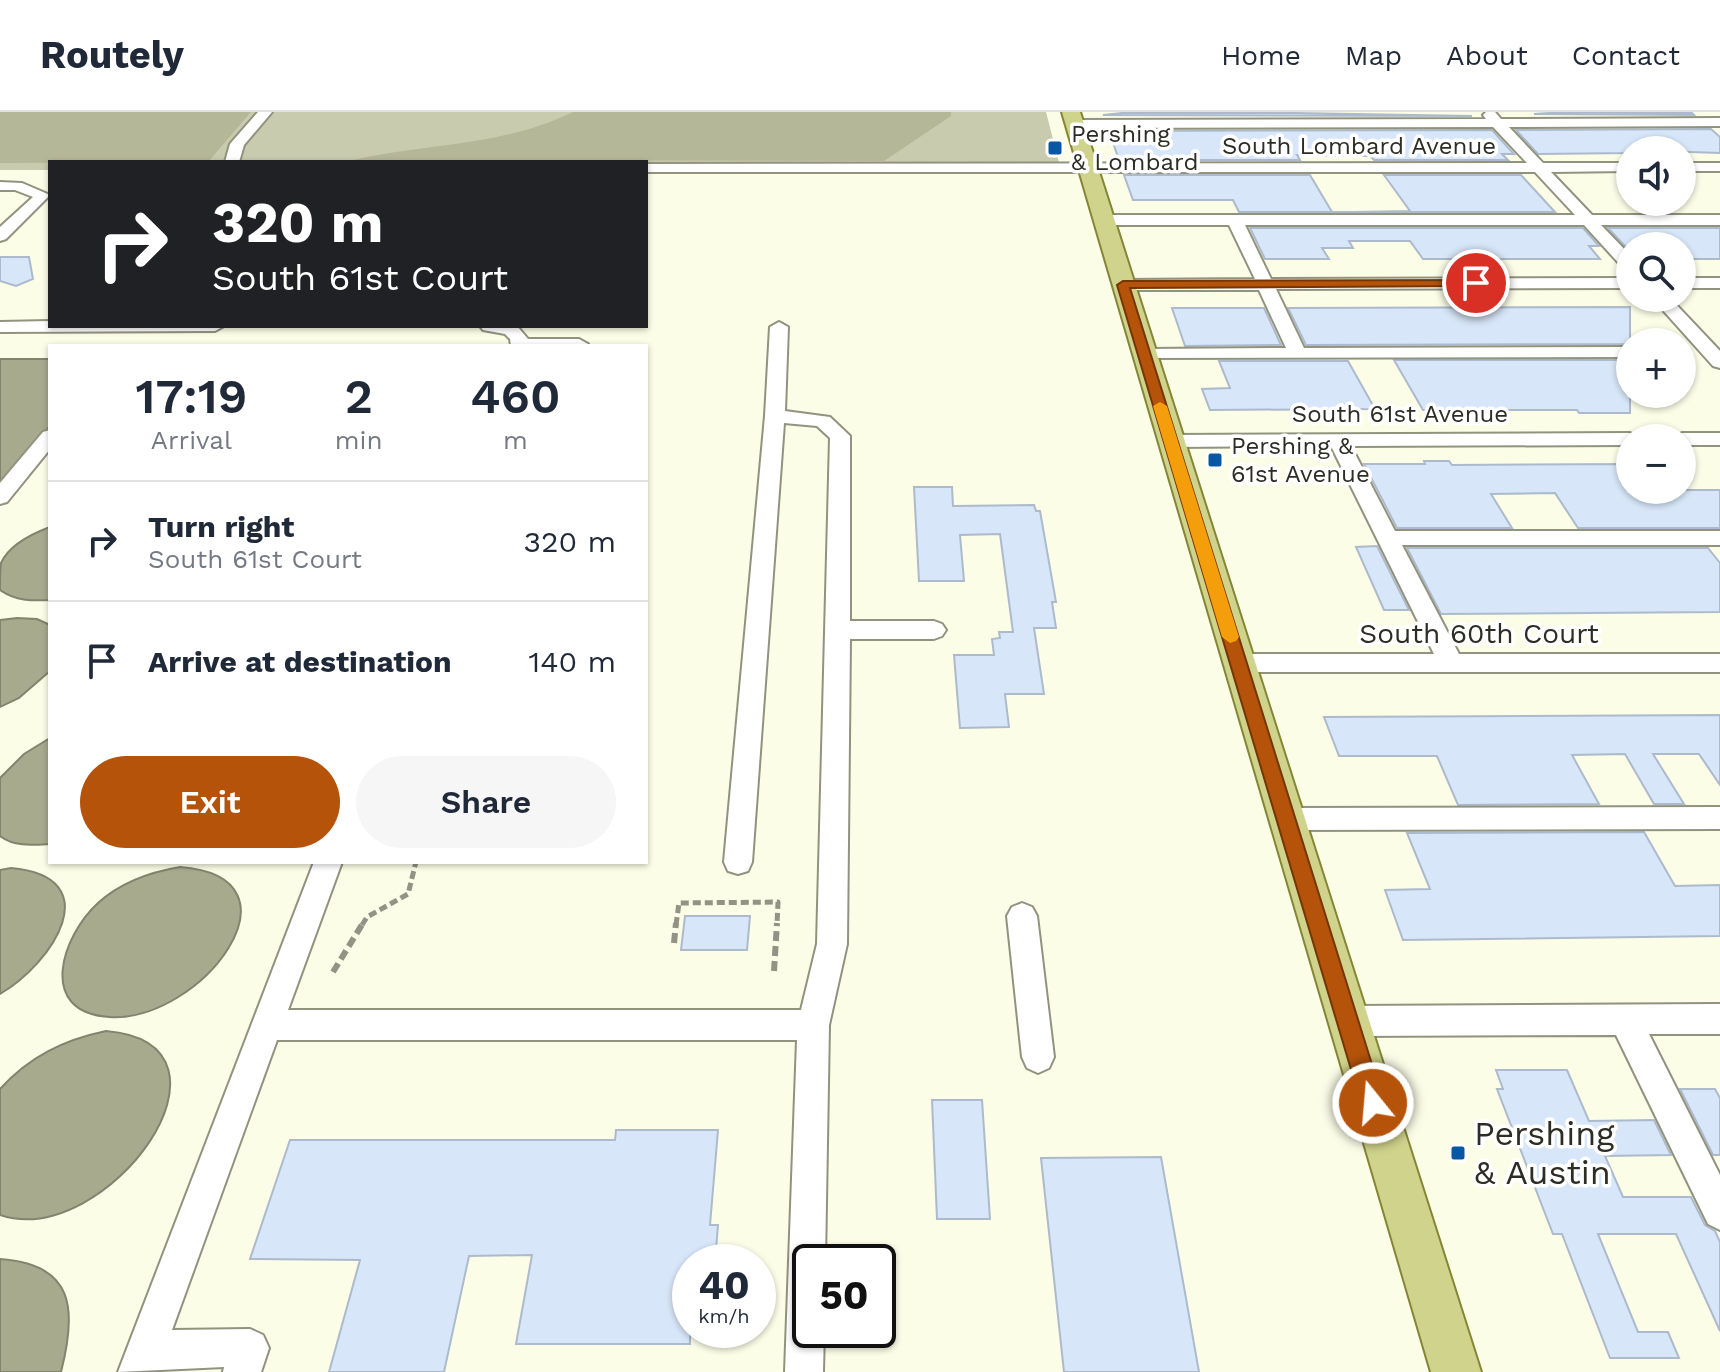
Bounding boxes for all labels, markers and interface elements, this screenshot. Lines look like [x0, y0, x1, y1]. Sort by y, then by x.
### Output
text: Routely [40, 33, 184, 77]
text: Home [1221, 39, 1301, 72]
text: Map [1345, 39, 1402, 72]
text: About [1446, 39, 1528, 72]
text: Contact [1572, 39, 1680, 72]
place label: Pershing & Lombard [1071, 120, 1199, 176]
street label: South Lombard Avenue [1222, 132, 1496, 160]
map controls [1616, 136, 1696, 504]
button: sound [1616, 136, 1696, 216]
marker: Pershing & Lombard [1046, 139, 1064, 157]
text: 320 m [212, 190, 383, 256]
icon: right [80, 192, 184, 296]
button: search [1616, 232, 1696, 312]
pin [1442, 249, 1510, 317]
text: South 61st Court [212, 257, 508, 299]
icon: arrive [1454, 261, 1498, 305]
button: + [1616, 328, 1696, 408]
text: 17:19 [136, 368, 247, 425]
text: 2 [345, 368, 373, 425]
text: 460 [470, 368, 560, 425]
street label: South 61st Avenue [1292, 400, 1508, 428]
button: − [1616, 424, 1696, 504]
text: Arrival [151, 425, 232, 455]
text: min [335, 425, 383, 455]
text: m [503, 425, 528, 455]
place label: Pershing & 61st Avenue [1231, 432, 1370, 488]
marker: Pershing & 61st Avenue [1206, 451, 1224, 469]
text: Turn right [148, 509, 294, 544]
icon: right [80, 519, 124, 563]
text: 320 m [524, 524, 616, 559]
text: South 61st Court [148, 544, 362, 574]
street label: South 60th Court [1359, 617, 1599, 650]
icon: arrive [80, 639, 124, 683]
text: Arrive at destination [148, 644, 452, 679]
text: 140 m [528, 644, 616, 679]
button: Exit [80, 756, 340, 848]
button: Share [356, 756, 616, 848]
position arrow [1331, 1061, 1415, 1145]
place label: Pershing & Austin [1474, 1113, 1615, 1192]
marker: Pershing & Austin [1449, 1144, 1467, 1162]
speed limit sign: 50 [792, 1244, 896, 1348]
text: 40 [698, 1262, 750, 1309]
text: km/h [698, 1304, 750, 1328]

